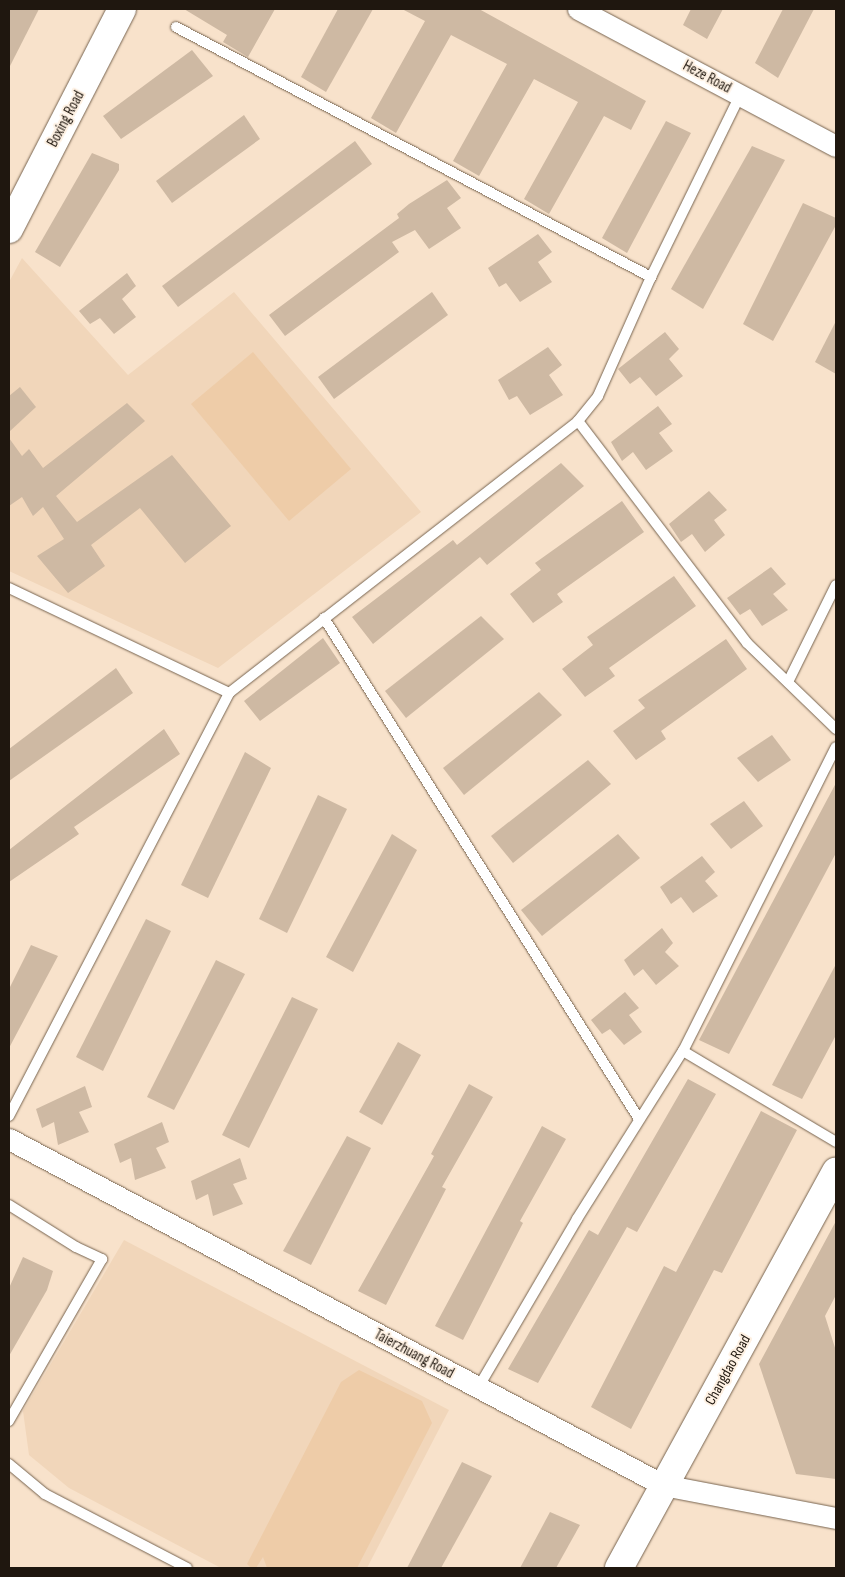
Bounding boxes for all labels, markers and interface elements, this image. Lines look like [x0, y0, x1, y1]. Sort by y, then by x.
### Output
street label: Heze Road [680, 57, 734, 97]
street label: Boxing Road [44, 88, 88, 150]
street label: Taierzhuang Road [371, 1325, 457, 1383]
street label: Changdao Road [701, 1332, 755, 1408]

